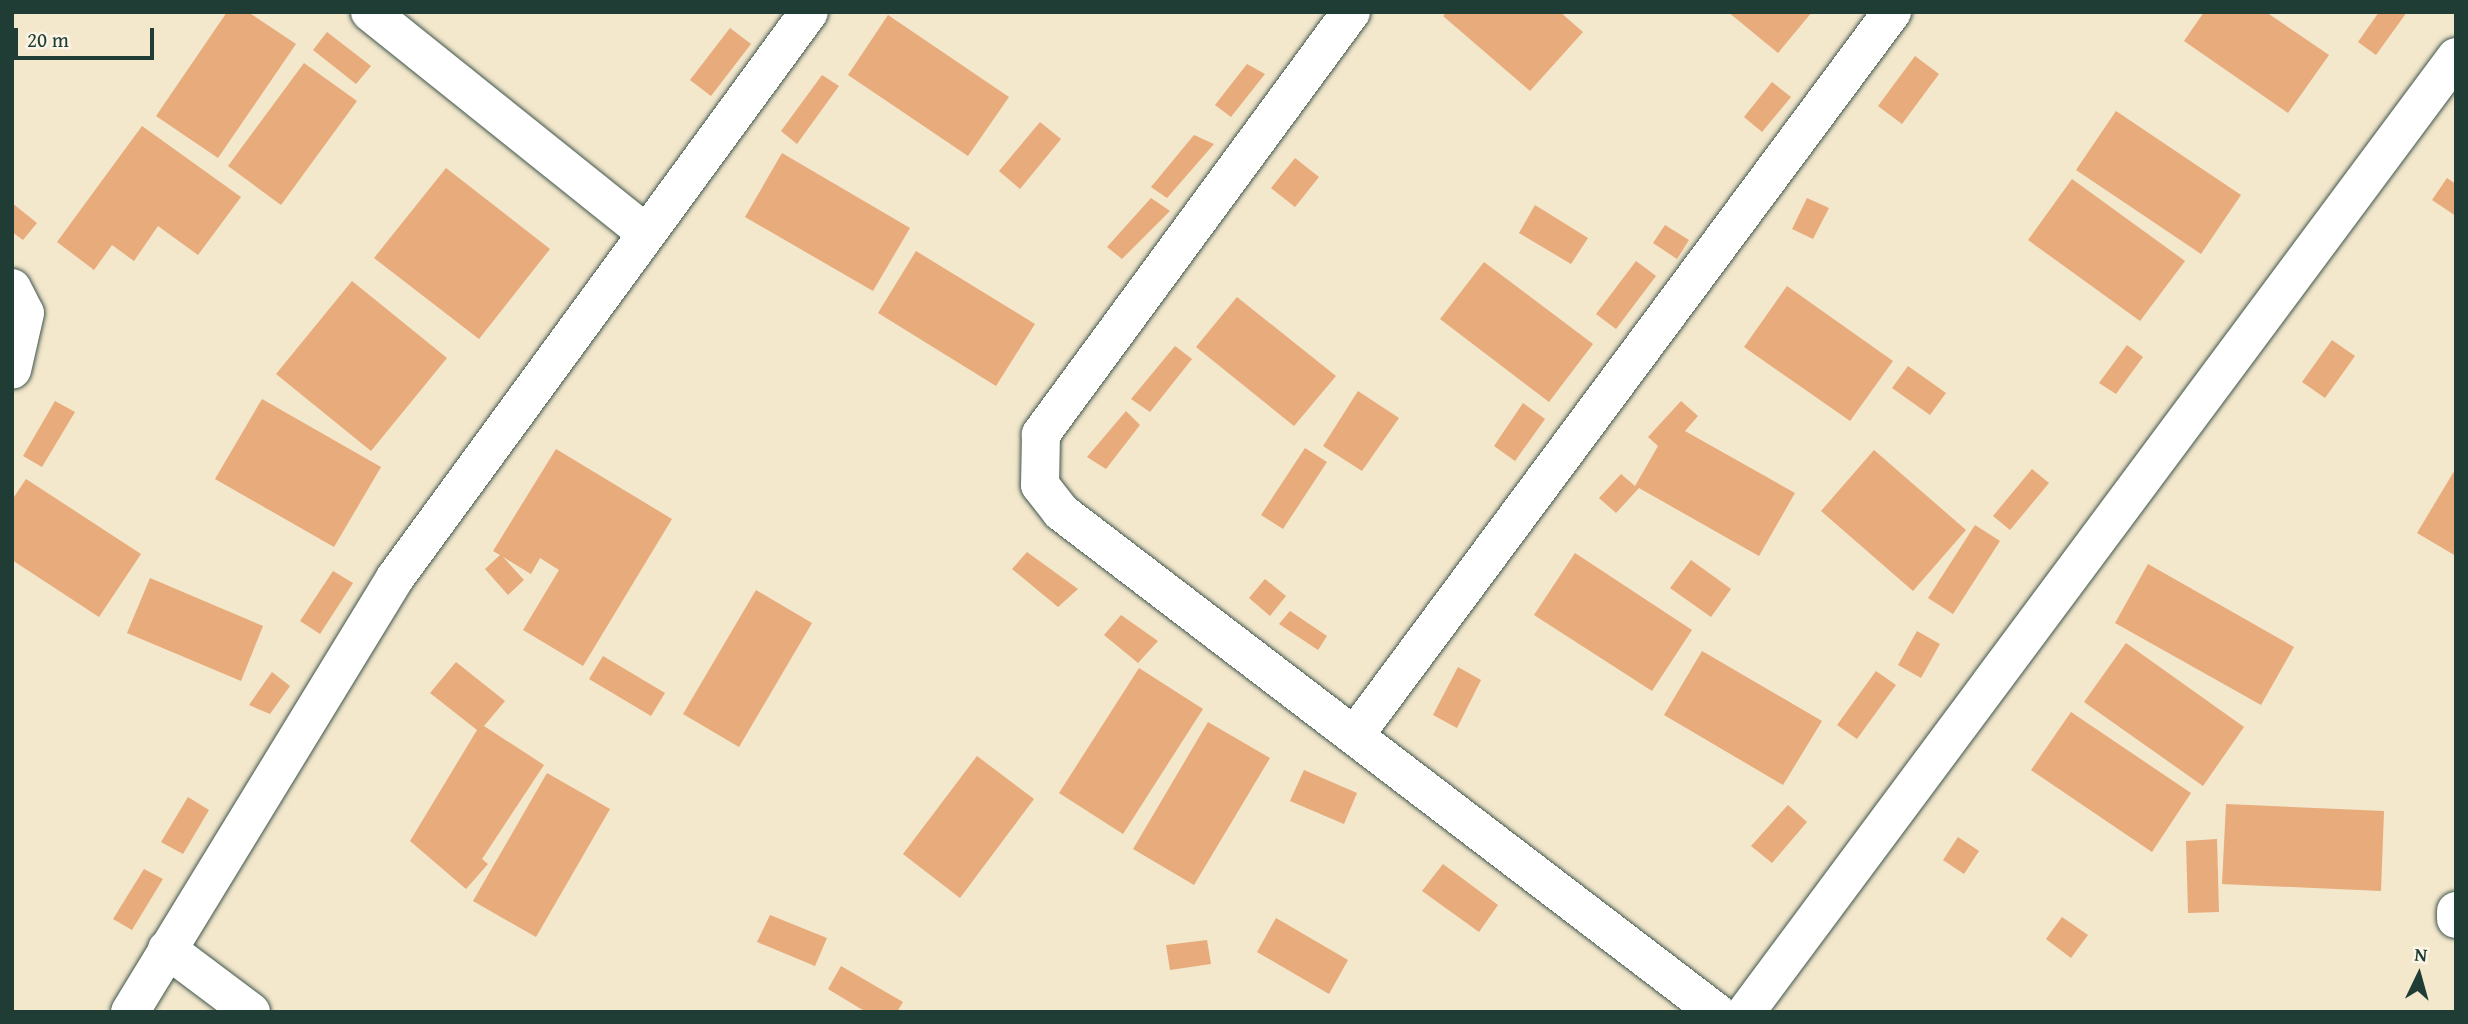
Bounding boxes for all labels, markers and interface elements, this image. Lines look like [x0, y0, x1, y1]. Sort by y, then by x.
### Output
scale bar [18, 14, 158, 58]
text: 20 m [27, 24, 69, 55]
north arrow [2384, 940, 2454, 1010]
text: N [2413, 940, 2428, 969]

